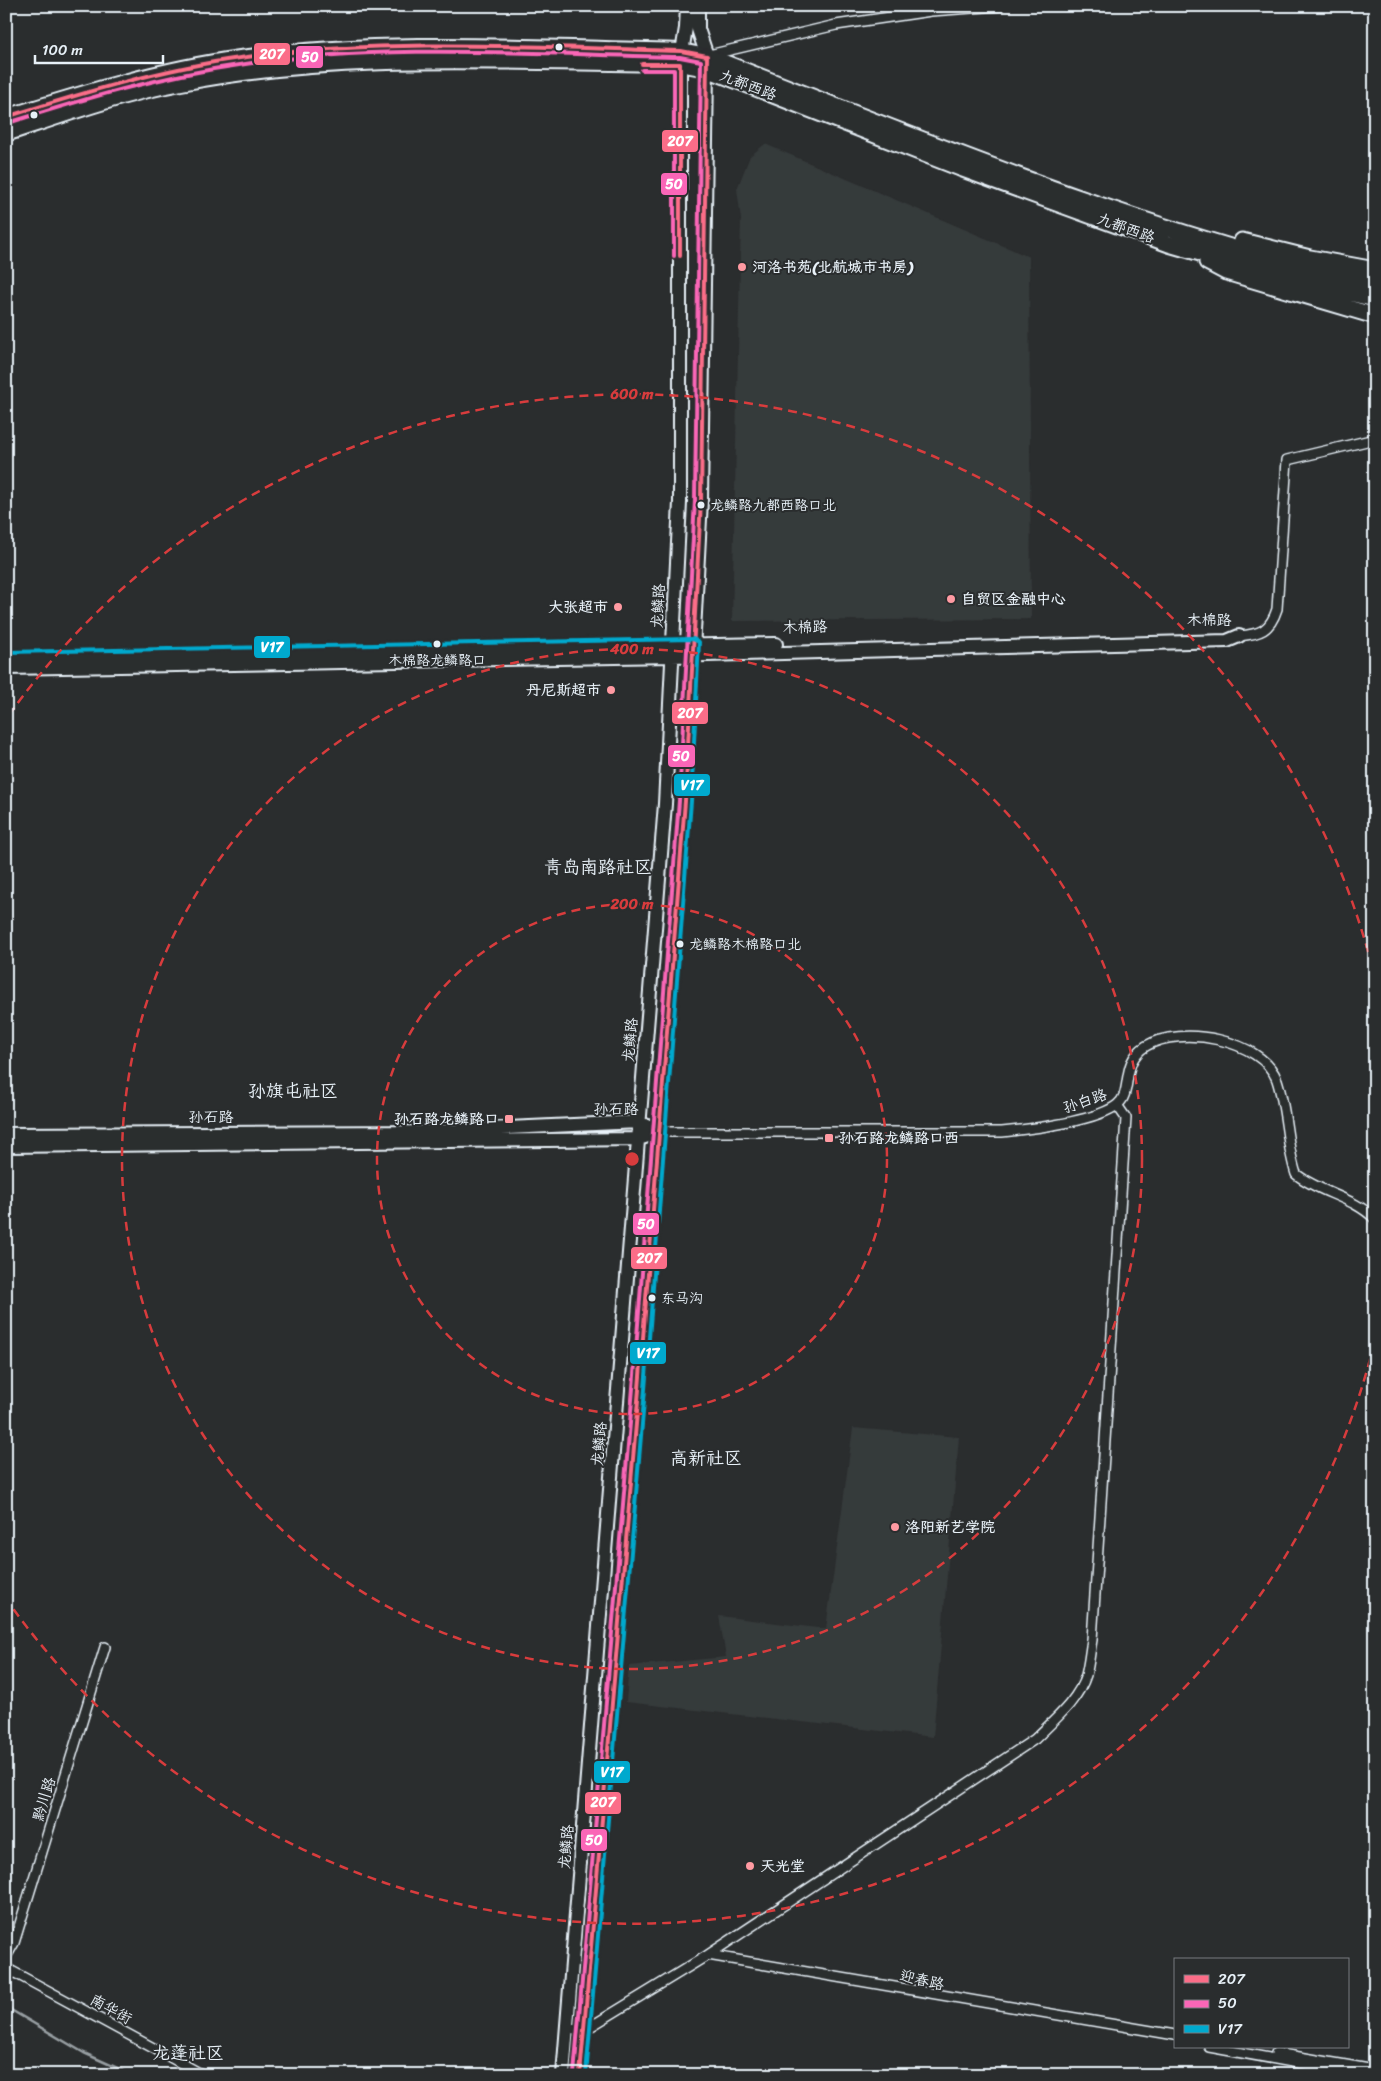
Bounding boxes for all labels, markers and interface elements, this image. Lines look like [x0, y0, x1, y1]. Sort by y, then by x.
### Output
scale bar [35, 32, 162, 64]
text: 100 m [42, 37, 83, 63]
line badge: 207 [253, 42, 291, 66]
text: 207 [259, 42, 285, 67]
unlabelled marker [554, 42, 564, 52]
line badge: 50 [295, 45, 324, 69]
text: 50 [301, 45, 319, 70]
street label: 九都西路 [715, 62, 781, 108]
unlabelled marker [29, 110, 39, 120]
line badge: 207 [661, 129, 699, 153]
text: 207 [667, 129, 693, 154]
line badge: 50 [660, 172, 688, 196]
text: 50 [665, 172, 683, 197]
street label: 九都西路 [1093, 206, 1159, 250]
place label: 河洛书苑(北航城市书房) [752, 254, 914, 280]
marker: 河洛书苑(北航城市书房) [736, 261, 748, 273]
text: 600 m [610, 381, 654, 407]
place label: 龙鳞路九都西路口北 [710, 493, 836, 518]
marker: 龙鳞路九都西路口北 [696, 500, 706, 510]
street label: 龙鳞路 [644, 583, 672, 629]
place label: 自贸区金融中心 [961, 586, 1066, 612]
marker: 自贸区金融中心 [945, 593, 957, 605]
place label: 大张超市 [548, 594, 608, 620]
marker: 大张超市 [612, 601, 624, 613]
street label: 木棉路 [1186, 607, 1232, 633]
street label: 木棉路 [782, 614, 828, 640]
line badge: V17 [253, 635, 291, 659]
text: V17 [261, 635, 284, 660]
text: 400 m [609, 636, 654, 662]
marker: 木棉路龙鳞路口 [432, 639, 442, 649]
place label: 木棉路龙鳞路口 [388, 648, 486, 673]
place label: 丹尼斯超市 [526, 677, 601, 703]
marker: 丹尼斯超市 [605, 684, 617, 696]
line badge: 207 [671, 701, 709, 725]
text: 207 [677, 701, 703, 726]
line badge: 50 [667, 744, 696, 768]
text: 50 [672, 744, 690, 769]
line badge: V17 [673, 773, 711, 797]
text: V17 [681, 773, 704, 798]
district label: 青岛南路社区 [544, 851, 652, 883]
text: 200 m [609, 891, 654, 917]
place label: 龙鳞路木棉路口北 [689, 932, 801, 957]
marker: 龙鳞路木棉路口北 [675, 939, 685, 949]
street label: 龙鳞路 [615, 1016, 645, 1064]
district label: 孙旗屯社区 [248, 1075, 338, 1107]
street label: 孙白路 [1059, 1081, 1111, 1121]
street label: 孙石路 [593, 1096, 639, 1122]
street label: 孙石路 [188, 1104, 234, 1130]
place label: 孙石路龙鳞路口 [394, 1106, 499, 1132]
marker: 孙石路龙鳞路口 [503, 1113, 515, 1125]
place label: 孙石路龙鳞路口西 [839, 1125, 959, 1151]
marker: 孙石路龙鳞路口西 [823, 1132, 835, 1144]
centre of rings [623, 1150, 641, 1168]
line badge: 50 [632, 1212, 660, 1236]
text: 50 [637, 1212, 655, 1237]
line badge: 207 [630, 1246, 668, 1270]
text: 207 [636, 1246, 662, 1271]
place label: 东马沟 [661, 1286, 703, 1311]
marker: 东马沟 [647, 1293, 657, 1303]
line badge: V17 [629, 1341, 667, 1365]
text: V17 [637, 1341, 660, 1366]
street label: 龙鳞路 [584, 1420, 614, 1468]
district label: 高新社区 [670, 1442, 742, 1474]
place label: 洛阳新艺学院 [905, 1514, 995, 1540]
marker: 洛阳新艺学院 [889, 1521, 901, 1533]
line badge: V17 [593, 1760, 631, 1784]
text: V17 [601, 1760, 624, 1785]
street label: 黔川路 [25, 1774, 63, 1824]
text: 207 [590, 1790, 616, 1815]
line badge: 207 [584, 1791, 622, 1815]
street label: 龙鳞路 [551, 1823, 581, 1871]
line badge: 50 [580, 1828, 608, 1852]
text: 50 [585, 1828, 603, 1853]
place label: 天光堂 [760, 1853, 805, 1879]
marker: 天光堂 [744, 1860, 756, 1872]
legend [1174, 1958, 1348, 2048]
street label: 迎春路 [897, 1962, 947, 1998]
text: 207 [1218, 1966, 1246, 1992]
street label: 南华街 [85, 1987, 137, 2031]
text: 50 [1218, 1990, 1237, 2016]
text: V17 [1218, 2016, 1243, 2042]
district label: 龙蓬社区 [152, 2037, 224, 2069]

